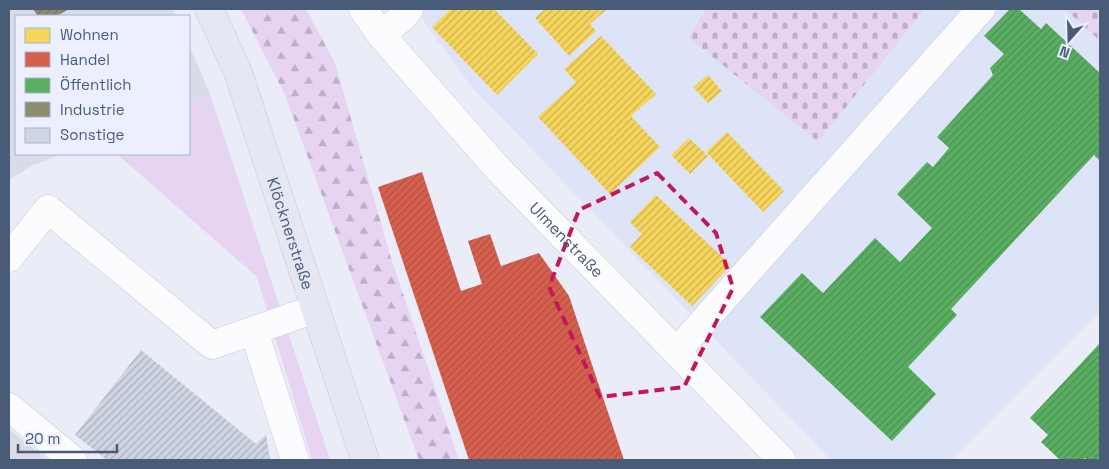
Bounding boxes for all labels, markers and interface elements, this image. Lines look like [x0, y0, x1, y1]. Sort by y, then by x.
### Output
legend [15, 15, 190, 155]
north arrow [1044, 15, 1094, 65]
text: Wohnen [60, 25, 119, 44]
text: N [1057, 42, 1072, 62]
text: Handel [60, 50, 110, 69]
text: Öffentlich [60, 75, 131, 94]
text: Industrie [60, 100, 125, 119]
text: Sonstige [60, 125, 125, 144]
street label: Klöcknerstraße [262, 174, 318, 292]
street label: Ulmenstraße [525, 198, 608, 282]
scale bar [18, 422, 116, 454]
text: 20 m [25, 429, 60, 448]

